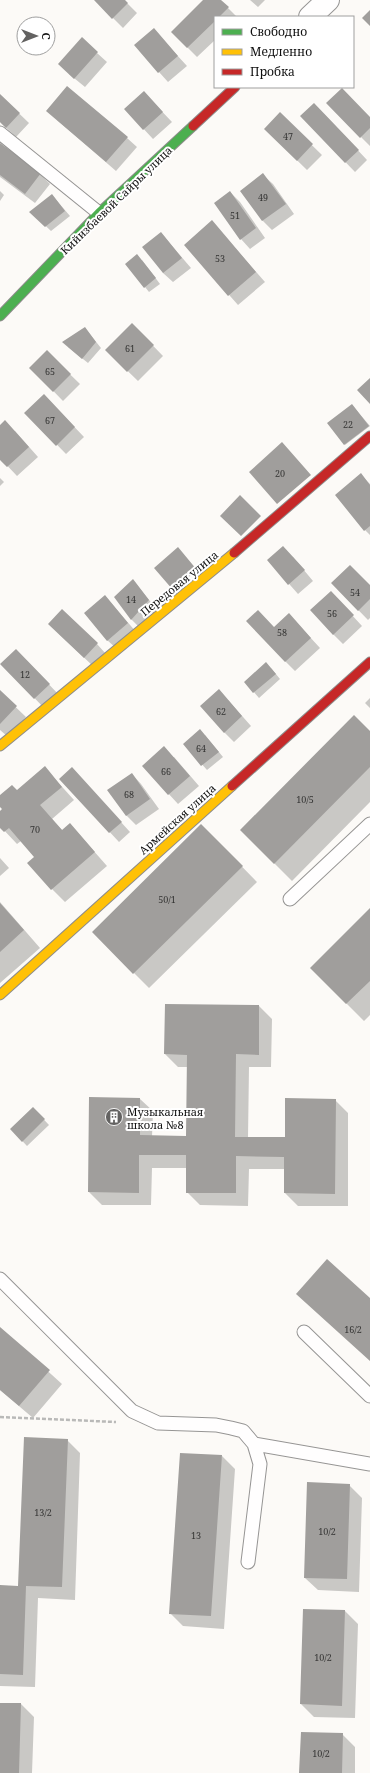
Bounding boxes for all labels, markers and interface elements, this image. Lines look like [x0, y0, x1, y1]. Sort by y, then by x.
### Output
north arrow [16, 16, 56, 56]
legend [214, 16, 354, 88]
text: Свободно [250, 23, 307, 40]
text: С [39, 32, 54, 40]
text: Медленно [250, 43, 312, 60]
text: Пробка [250, 63, 295, 80]
house number: 47 [283, 130, 293, 143]
street label: Кийизбаевой Сайры улица [57, 143, 175, 257]
house number: 49 [258, 191, 268, 204]
house number: 51 [230, 209, 240, 222]
house number: 53 [215, 252, 225, 265]
house number: 61 [125, 342, 135, 355]
house number: 65 [45, 365, 55, 378]
house number: 67 [45, 414, 55, 427]
house number: 22 [343, 418, 353, 431]
house number: 20 [275, 467, 285, 480]
street label: Передовая улица [137, 547, 221, 619]
house number: 54 [350, 586, 360, 599]
house number: 14 [126, 593, 136, 606]
house number: 56 [327, 607, 337, 620]
house number: 58 [277, 626, 287, 639]
house number: 12 [20, 668, 30, 681]
house number: 62 [216, 705, 226, 718]
house number: 64 [196, 742, 206, 755]
house number: 66 [161, 765, 171, 778]
street label: Армейская улица [135, 780, 219, 858]
house number: 68 [124, 788, 134, 801]
house number: 10/5 [296, 793, 314, 806]
house number: 70 [30, 823, 40, 836]
house number: 50/1 [158, 893, 176, 906]
place label: Музыкальная школа №8 [127, 1104, 203, 1132]
building icon: Музыкальная школа №8 [104, 1107, 124, 1127]
house number: 16/2 [344, 1323, 362, 1336]
house number: 13/2 [34, 1506, 52, 1519]
house number: 10/2 [318, 1525, 336, 1538]
house number: 13 [191, 1529, 201, 1542]
house number: 10/2 [314, 1651, 332, 1664]
house number: 10/2 [312, 1747, 330, 1760]

